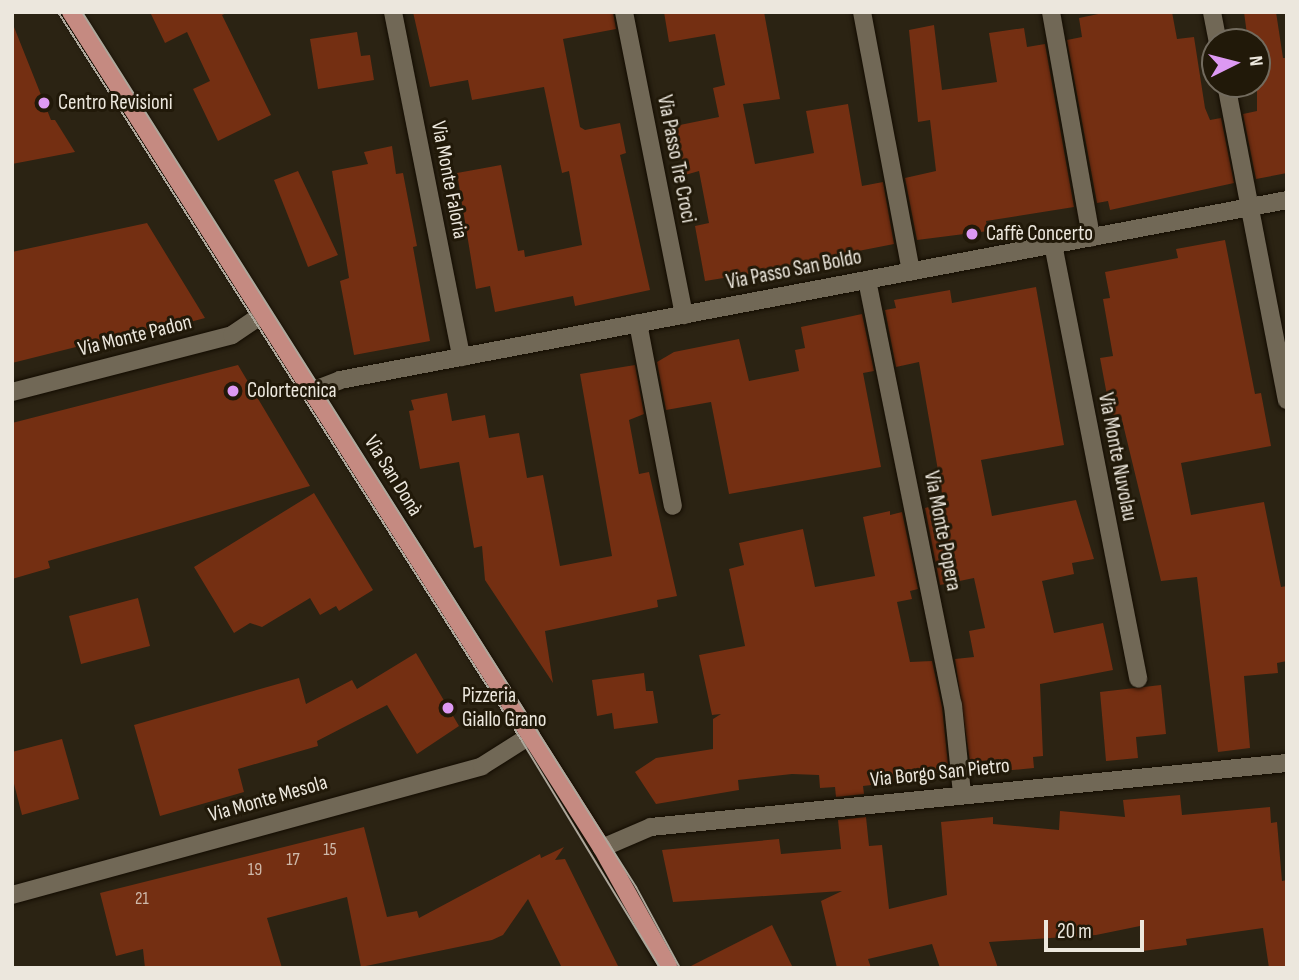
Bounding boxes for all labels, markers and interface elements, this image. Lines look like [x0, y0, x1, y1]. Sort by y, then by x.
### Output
north arrow [1201, 28, 1271, 98]
text: N [1243, 55, 1267, 67]
place label: Centro Revisioni [58, 90, 173, 116]
street label: Via Passo Tre Croci [651, 93, 701, 225]
marker: Centro Revisioni [36, 95, 52, 111]
street label: Via Monte Faloria [425, 119, 473, 241]
place label: Caffè Concerto [986, 221, 1093, 247]
marker: Caffè Concerto [964, 226, 980, 242]
street label: Via Passo San Boldo [724, 245, 864, 295]
street label: Via Monte Padon [76, 310, 194, 362]
place label: Colortecnica [247, 378, 337, 404]
marker: Colortecnica [225, 383, 241, 399]
street label: Via Monte Nuvolau [1092, 391, 1142, 523]
street label: Via San Donà [358, 431, 428, 521]
street label: Via Monte Popera [918, 469, 966, 593]
place label: Pizzeria Giallo Grano [462, 683, 546, 733]
marker: Pizzeria Giallo Grano [440, 700, 456, 716]
street label: Via Borgo San Pietro [869, 753, 1011, 793]
street label: Via Monte Mesola [206, 770, 330, 828]
house number: 15 [323, 839, 337, 861]
house number: 17 [286, 849, 300, 871]
house number: 19 [248, 859, 262, 881]
house number: 21 [135, 888, 149, 910]
scale bar [1047, 906, 1147, 950]
text: 20 m [1057, 919, 1092, 944]

